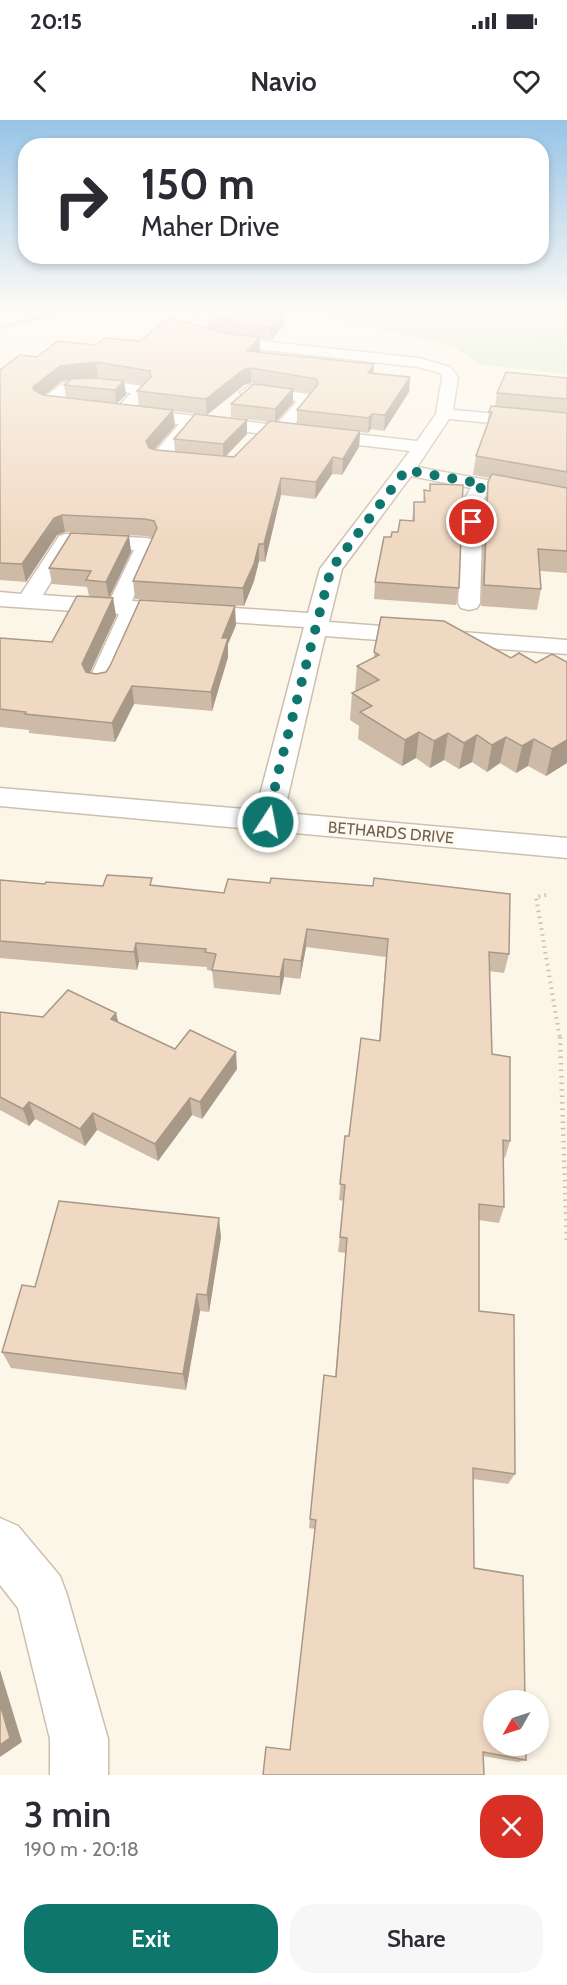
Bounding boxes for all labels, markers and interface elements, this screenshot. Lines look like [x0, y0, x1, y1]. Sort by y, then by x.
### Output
text: 20:15 [30, 8, 82, 35]
icon: back [24, 65, 57, 98]
text: Navio [250, 65, 317, 98]
icon: heart [510, 65, 543, 98]
text: 150 m [141, 158, 255, 210]
icon: right [42, 162, 120, 240]
text: Maher Drive [141, 210, 279, 243]
pin [446, 496, 497, 547]
icon: arrive [455, 505, 488, 538]
position arrow [236, 790, 300, 854]
street label: BETHARDS DRIVE [327, 818, 455, 847]
north arrow [483, 1690, 549, 1756]
map controls [483, 1690, 549, 1756]
text: 3 min [24, 1792, 111, 1836]
button: close [480, 1795, 543, 1858]
text: 190 m · 20:18 [24, 1837, 139, 1861]
button: Exit [24, 1904, 278, 1973]
button: Share [290, 1904, 543, 1973]

